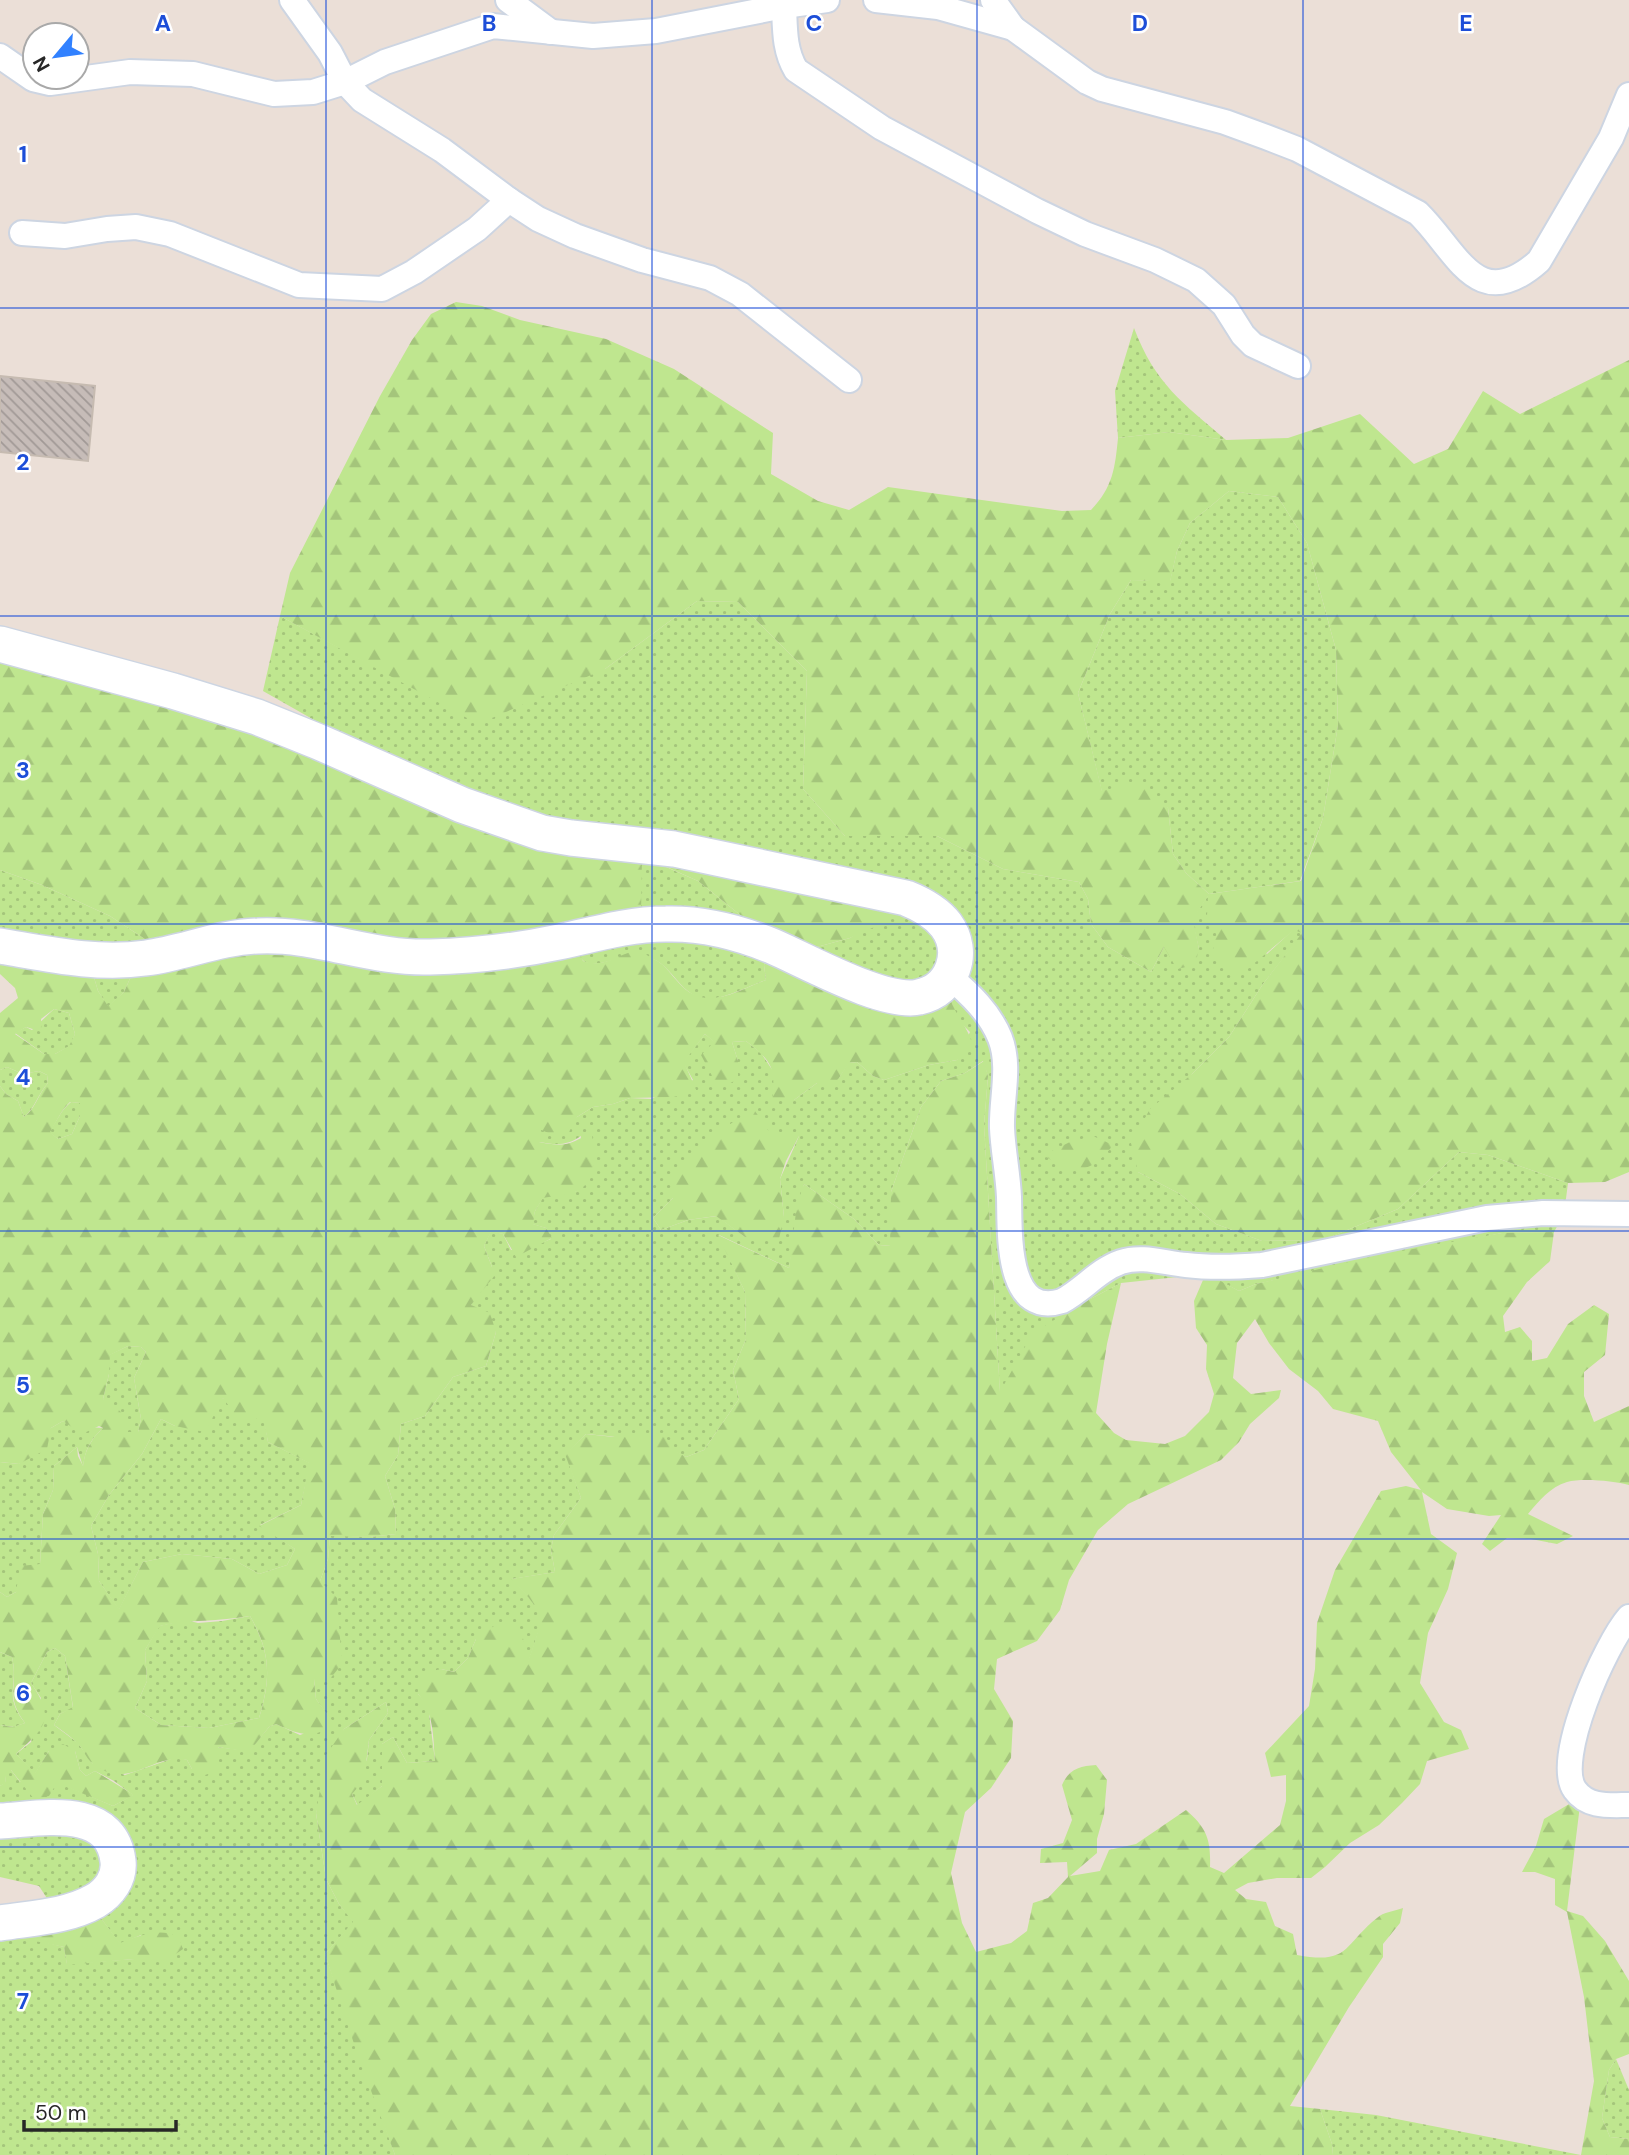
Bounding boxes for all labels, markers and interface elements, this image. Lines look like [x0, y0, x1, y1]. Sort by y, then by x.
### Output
text: A [155, 8, 171, 38]
text: B [482, 8, 496, 38]
text: C [806, 8, 822, 38]
text: D [1132, 8, 1148, 38]
text: E [1459, 8, 1473, 38]
north arrow [21, 21, 91, 91]
text: N [27, 52, 56, 76]
text: 1 [19, 139, 27, 169]
text: 2 [16, 447, 30, 477]
text: 3 [16, 755, 30, 785]
text: 4 [16, 1062, 31, 1092]
text: 5 [16, 1370, 30, 1400]
text: 6 [16, 1678, 30, 1708]
text: 7 [17, 1986, 29, 2016]
scale bar [24, 2088, 177, 2132]
text: 50 m [35, 2099, 86, 2127]

